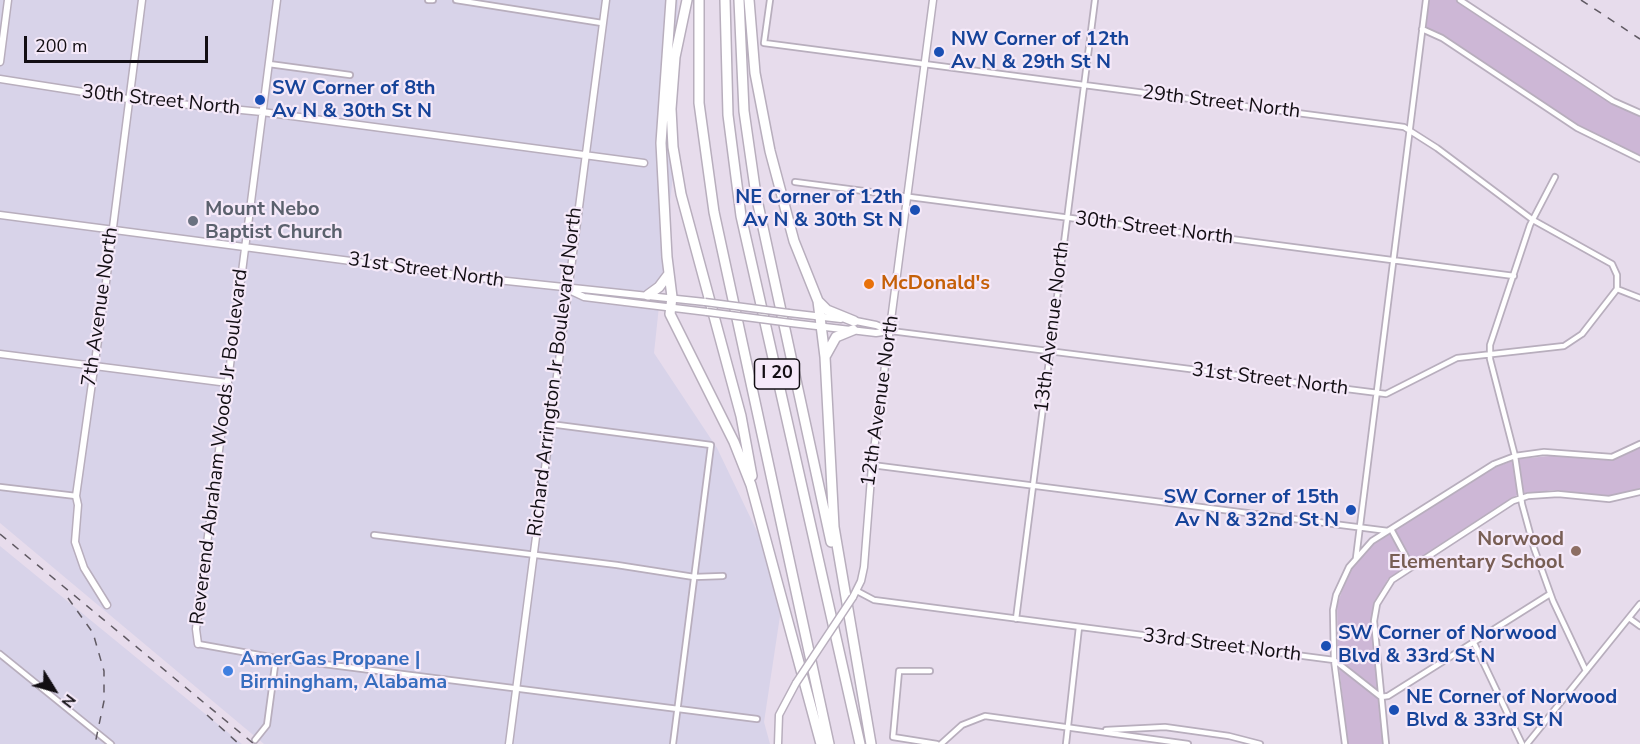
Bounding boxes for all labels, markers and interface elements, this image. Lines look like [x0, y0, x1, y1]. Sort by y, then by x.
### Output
scale bar [27, 24, 212, 62]
place label: NW Corner of 12th Av N & 29th St N [951, 28, 1129, 75]
text: 200 m [35, 34, 87, 58]
marker: NW Corner of 12th Av N & 29th St N [932, 45, 946, 59]
place label: SW Corner of 8th Av N & 30th St N [272, 77, 436, 124]
street label: 30th Street North [81, 81, 241, 121]
street label: 29th Street North [1141, 81, 1301, 125]
marker: SW Corner of 8th Av N & 30th St N [253, 93, 267, 107]
place label: NE Corner of 12th Av N & 30th St N [735, 186, 903, 233]
place label: Mount Nebo Baptist Church [205, 198, 343, 245]
marker: NE Corner of 12th Av N & 30th St N [908, 203, 922, 217]
street label: Richard Arrington Jr Boulevard North [524, 206, 588, 538]
street label: 30th Street North [1074, 207, 1234, 251]
marker: Mount Nebo Baptist Church [186, 214, 200, 228]
street label: 7th Avenue North [78, 226, 124, 388]
street label: 13th Avenue North [1031, 240, 1075, 414]
street label: 31st Street North [346, 248, 506, 294]
street label: Reverend Abraham Woods Jr Boulevard [186, 268, 254, 626]
place label: McDonald's [881, 272, 990, 296]
marker: McDonald's [862, 277, 876, 291]
street label: 12th Avenue North [857, 314, 905, 488]
road number: I 20 [754, 359, 800, 389]
street label: 31st Street North [1190, 359, 1350, 401]
place label: SW Corner of 15th Av N & 32nd St N [1163, 486, 1339, 533]
marker: SW Corner of 15th Av N & 32nd St N [1344, 503, 1358, 517]
place label: Norwood Elementary School [1389, 528, 1564, 575]
marker: Norwood Elementary School [1569, 544, 1583, 558]
place label: SW Corner of Norwood Blvd & 33rd St N [1338, 622, 1557, 669]
street label: 33rd Street North [1141, 624, 1303, 668]
marker: SW Corner of Norwood Blvd & 33rd St N [1319, 639, 1333, 653]
place label: AmerGas Propane | Birmingham, Alabama [240, 648, 447, 695]
north arrow [24, 660, 84, 720]
marker: AmerGas Propane | Birmingham, Alabama [221, 664, 235, 678]
place label: NE Corner of Norwood Blvd & 33rd St N [1406, 686, 1617, 733]
text: N [56, 689, 81, 712]
marker: NE Corner of Norwood Blvd & 33rd St N [1387, 703, 1401, 717]

